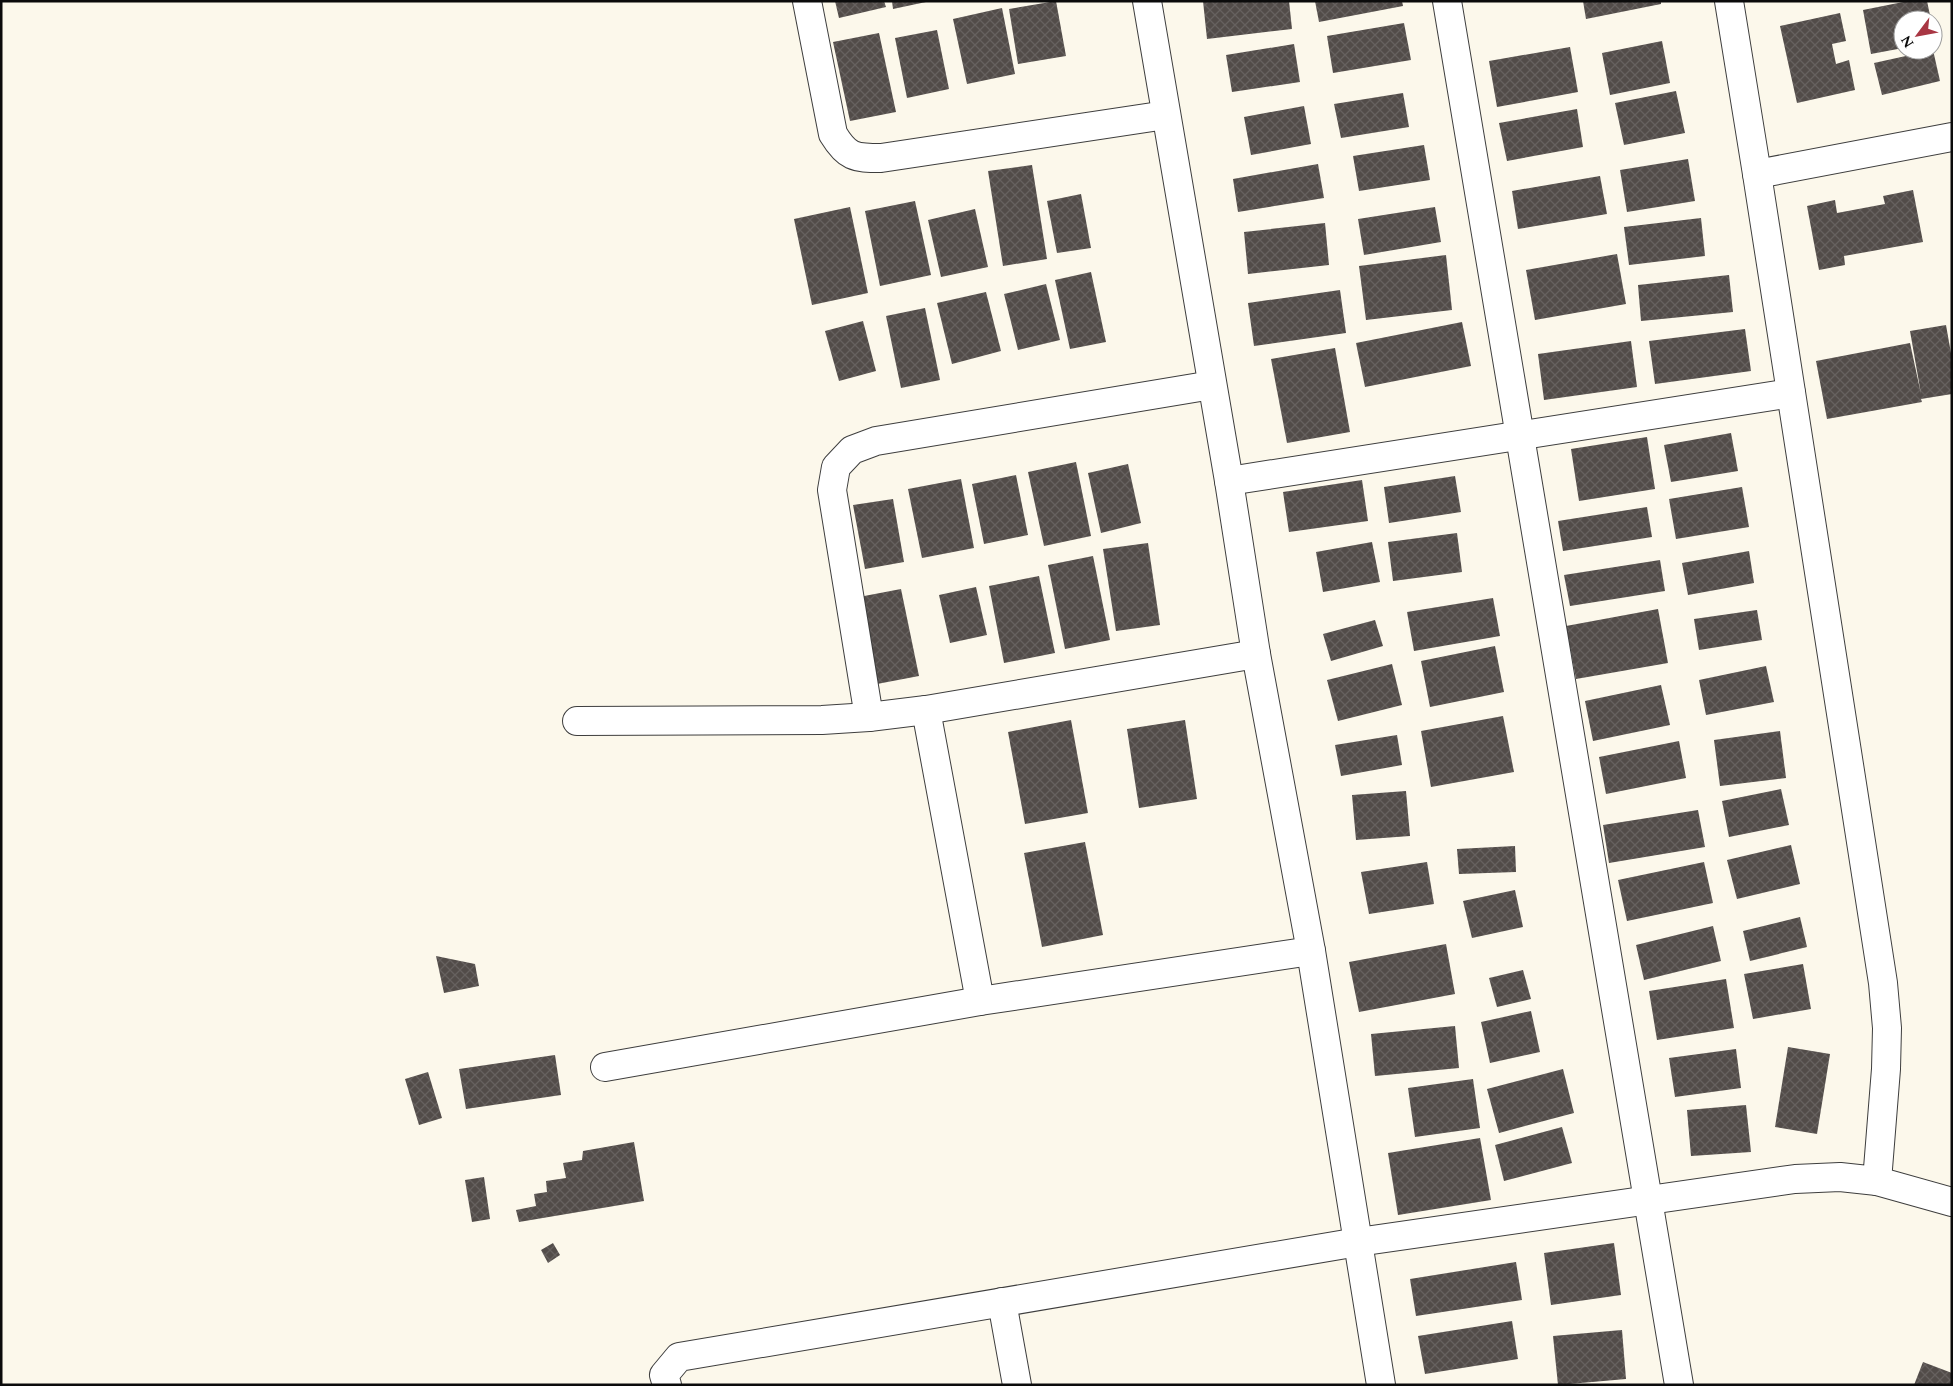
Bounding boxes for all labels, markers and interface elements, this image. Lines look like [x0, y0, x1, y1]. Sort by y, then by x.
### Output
north arrow [1893, 10, 1943, 60]
text: N [1895, 31, 1919, 52]

